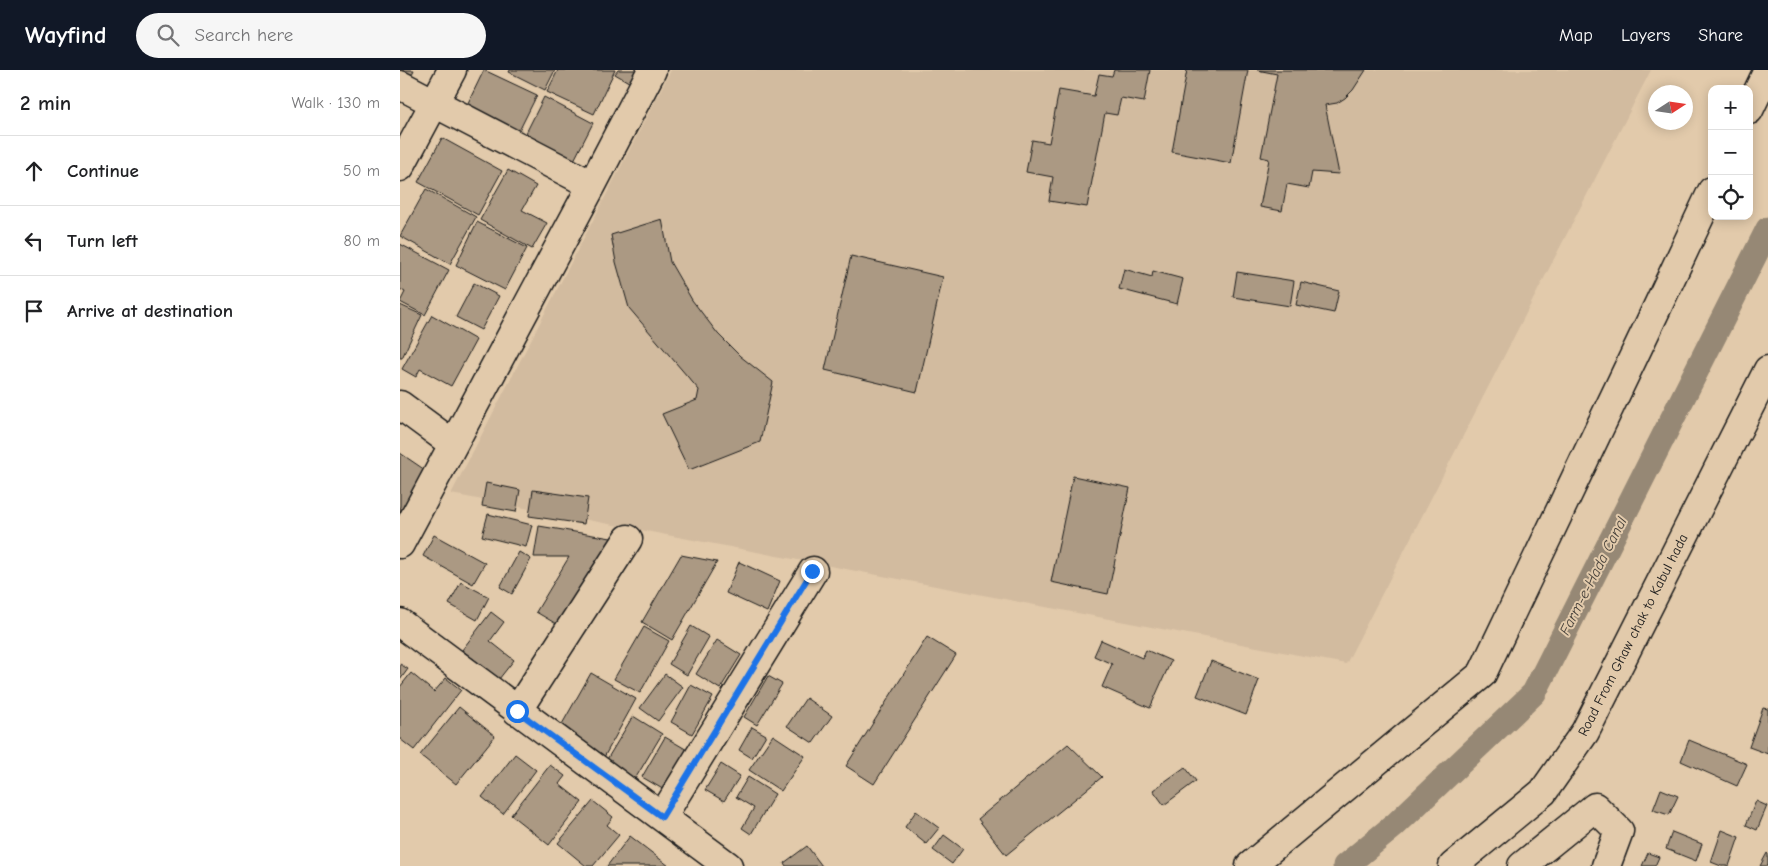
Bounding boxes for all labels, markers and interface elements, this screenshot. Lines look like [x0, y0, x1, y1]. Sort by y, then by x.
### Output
search box [136, 13, 486, 58]
text: Wayfind [25, 21, 106, 49]
icon: search [154, 21, 182, 49]
text: Search here [194, 24, 293, 46]
text: Map [1559, 25, 1593, 46]
text: Layers [1621, 25, 1670, 46]
text: Share [1698, 25, 1743, 46]
north arrow [1648, 85, 1693, 130]
map controls [1708, 85, 1753, 220]
button: + [1708, 85, 1753, 130]
text: 2 min [20, 91, 71, 115]
text: Walk · 130 m [291, 94, 380, 112]
button: − [1708, 130, 1753, 175]
icon: ahead [20, 157, 48, 185]
text: Continue [67, 160, 139, 182]
text: 50 m [343, 162, 380, 180]
button: locate [1708, 175, 1753, 220]
icon: left [20, 227, 48, 255]
text: Turn left [67, 230, 138, 252]
text: 80 m [343, 232, 380, 250]
icon: arrive [20, 297, 48, 325]
text: Arrive at destination [67, 300, 233, 322]
water label: Farm-e-Hada Canal [1555, 513, 1631, 638]
street label: Road From Ghaw chak to Kabul hada [1574, 531, 1692, 739]
route end [801, 560, 824, 583]
route start [506, 700, 529, 723]

